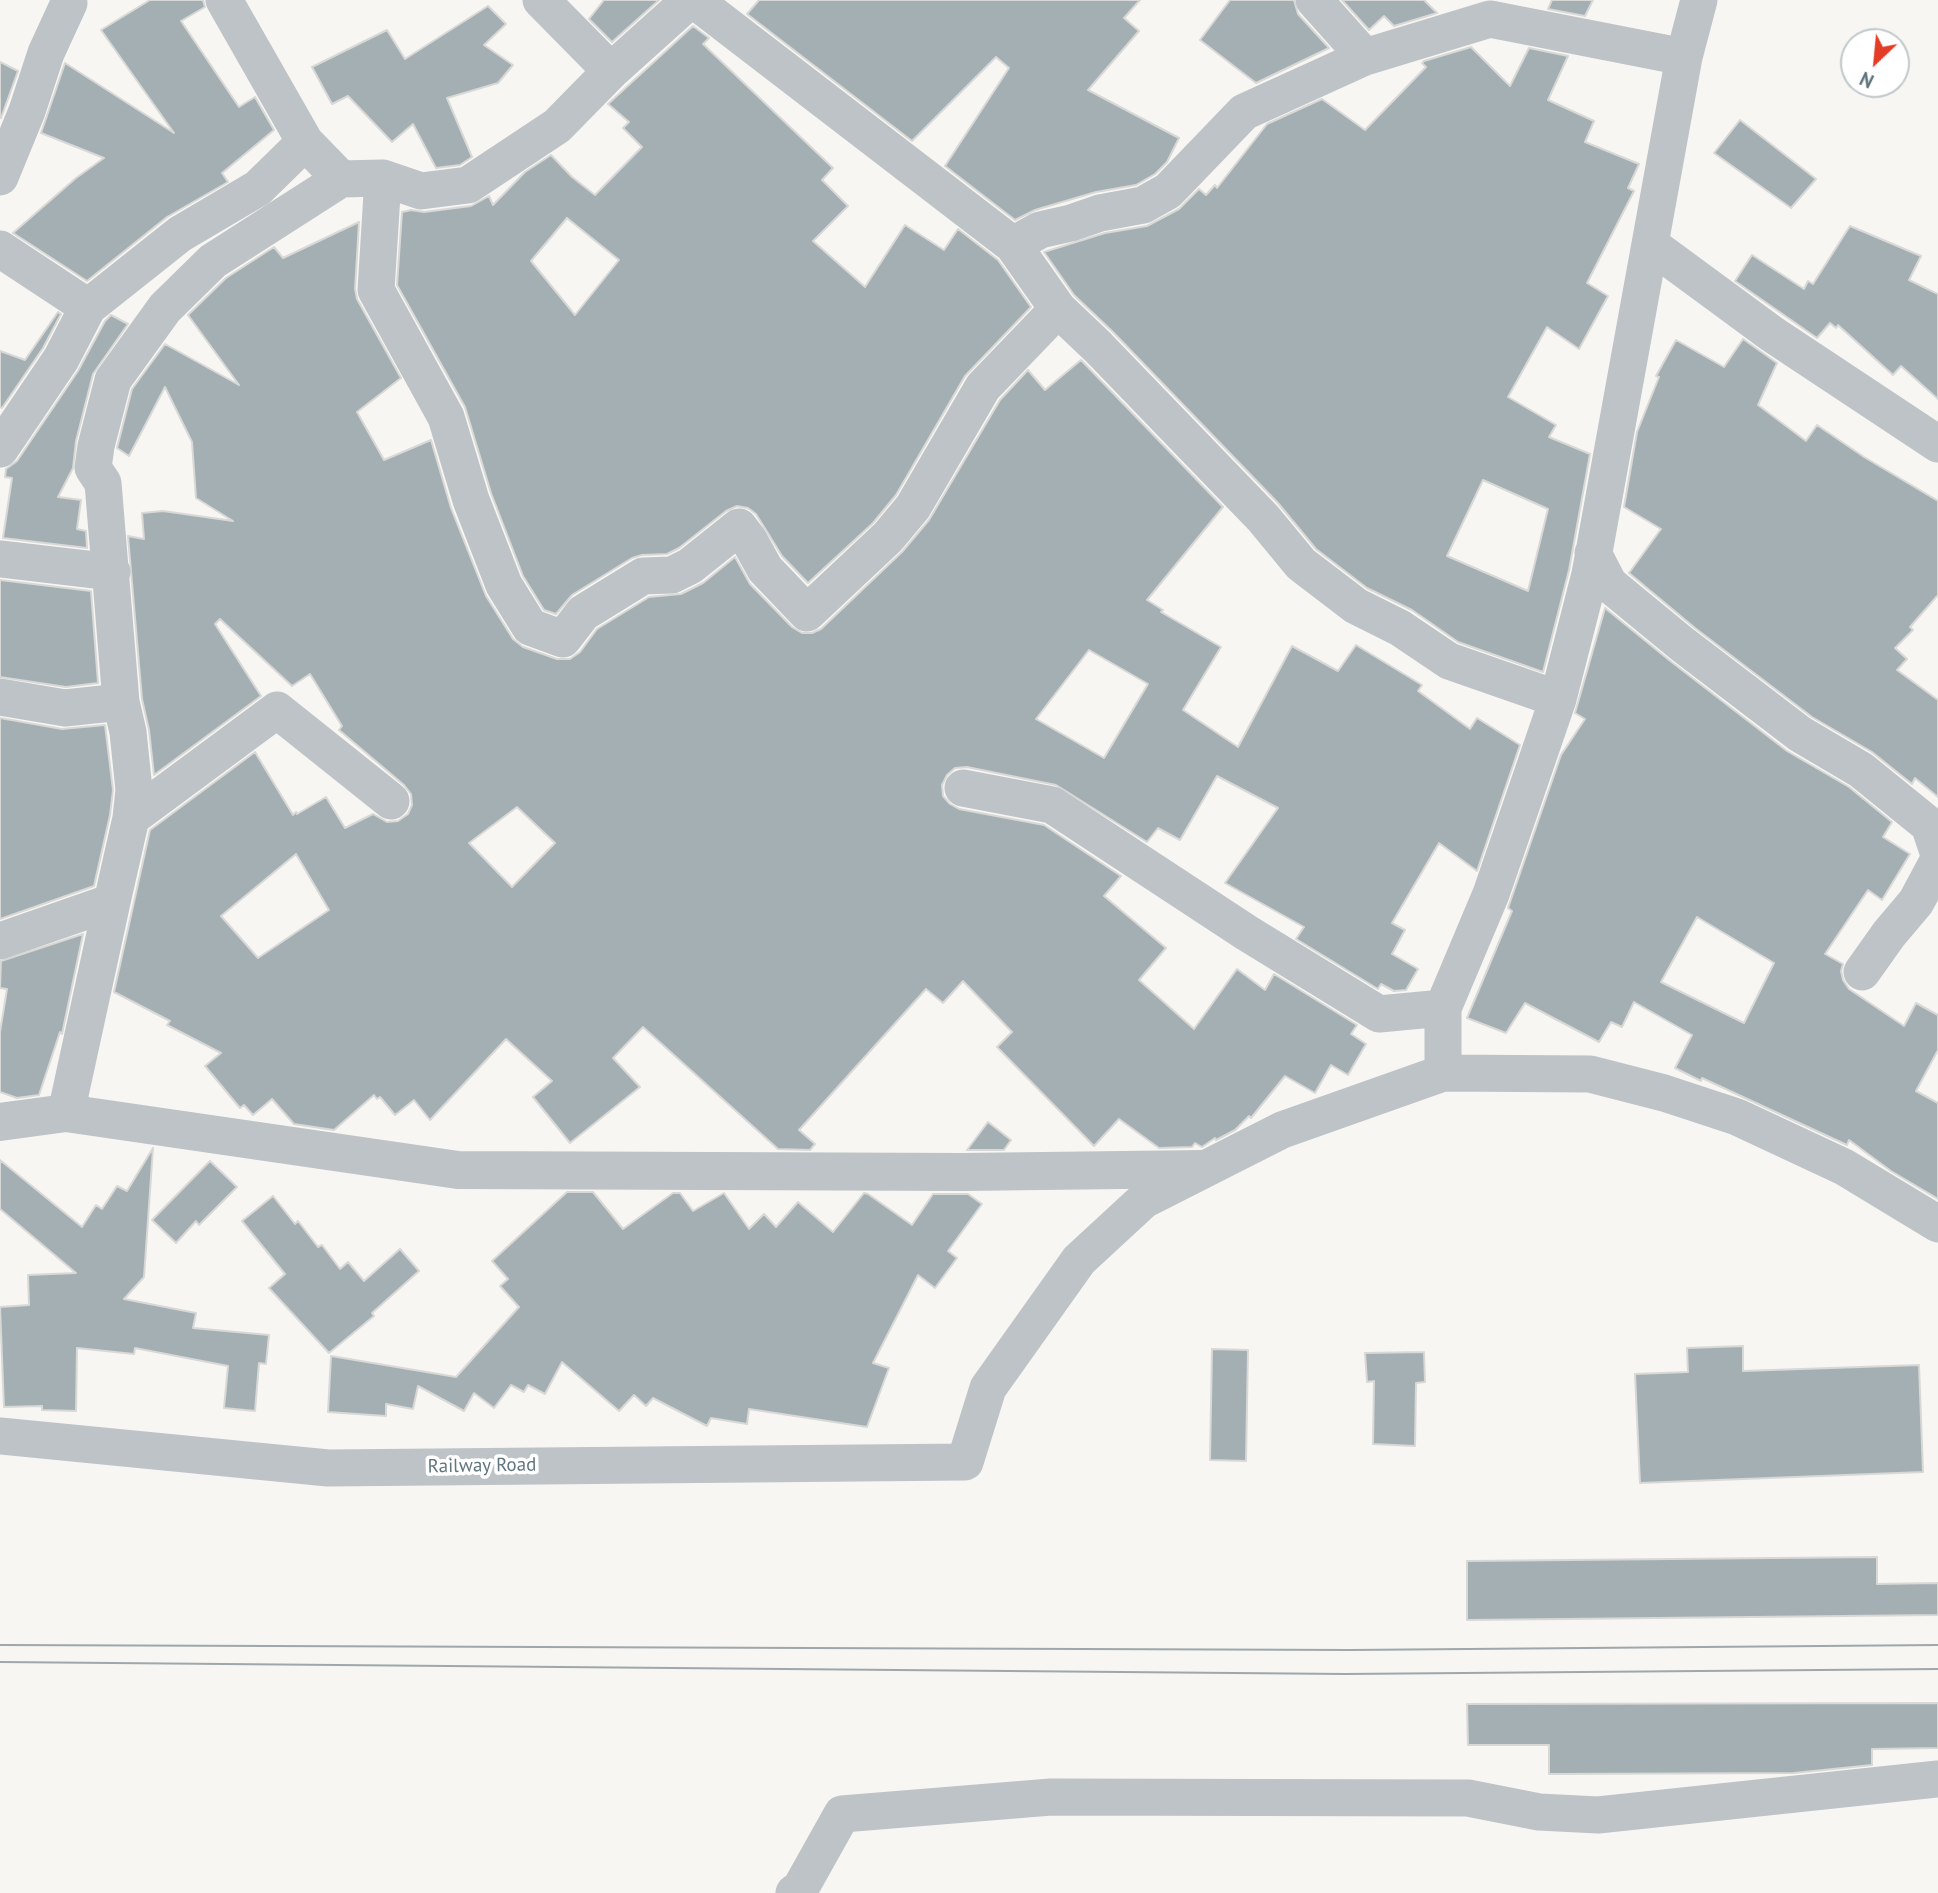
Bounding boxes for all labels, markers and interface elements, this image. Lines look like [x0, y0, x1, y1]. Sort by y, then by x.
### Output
north arrow [1840, 28, 1910, 98]
text: N [1856, 67, 1878, 94]
street label: Railway Road [427, 1454, 537, 1478]

